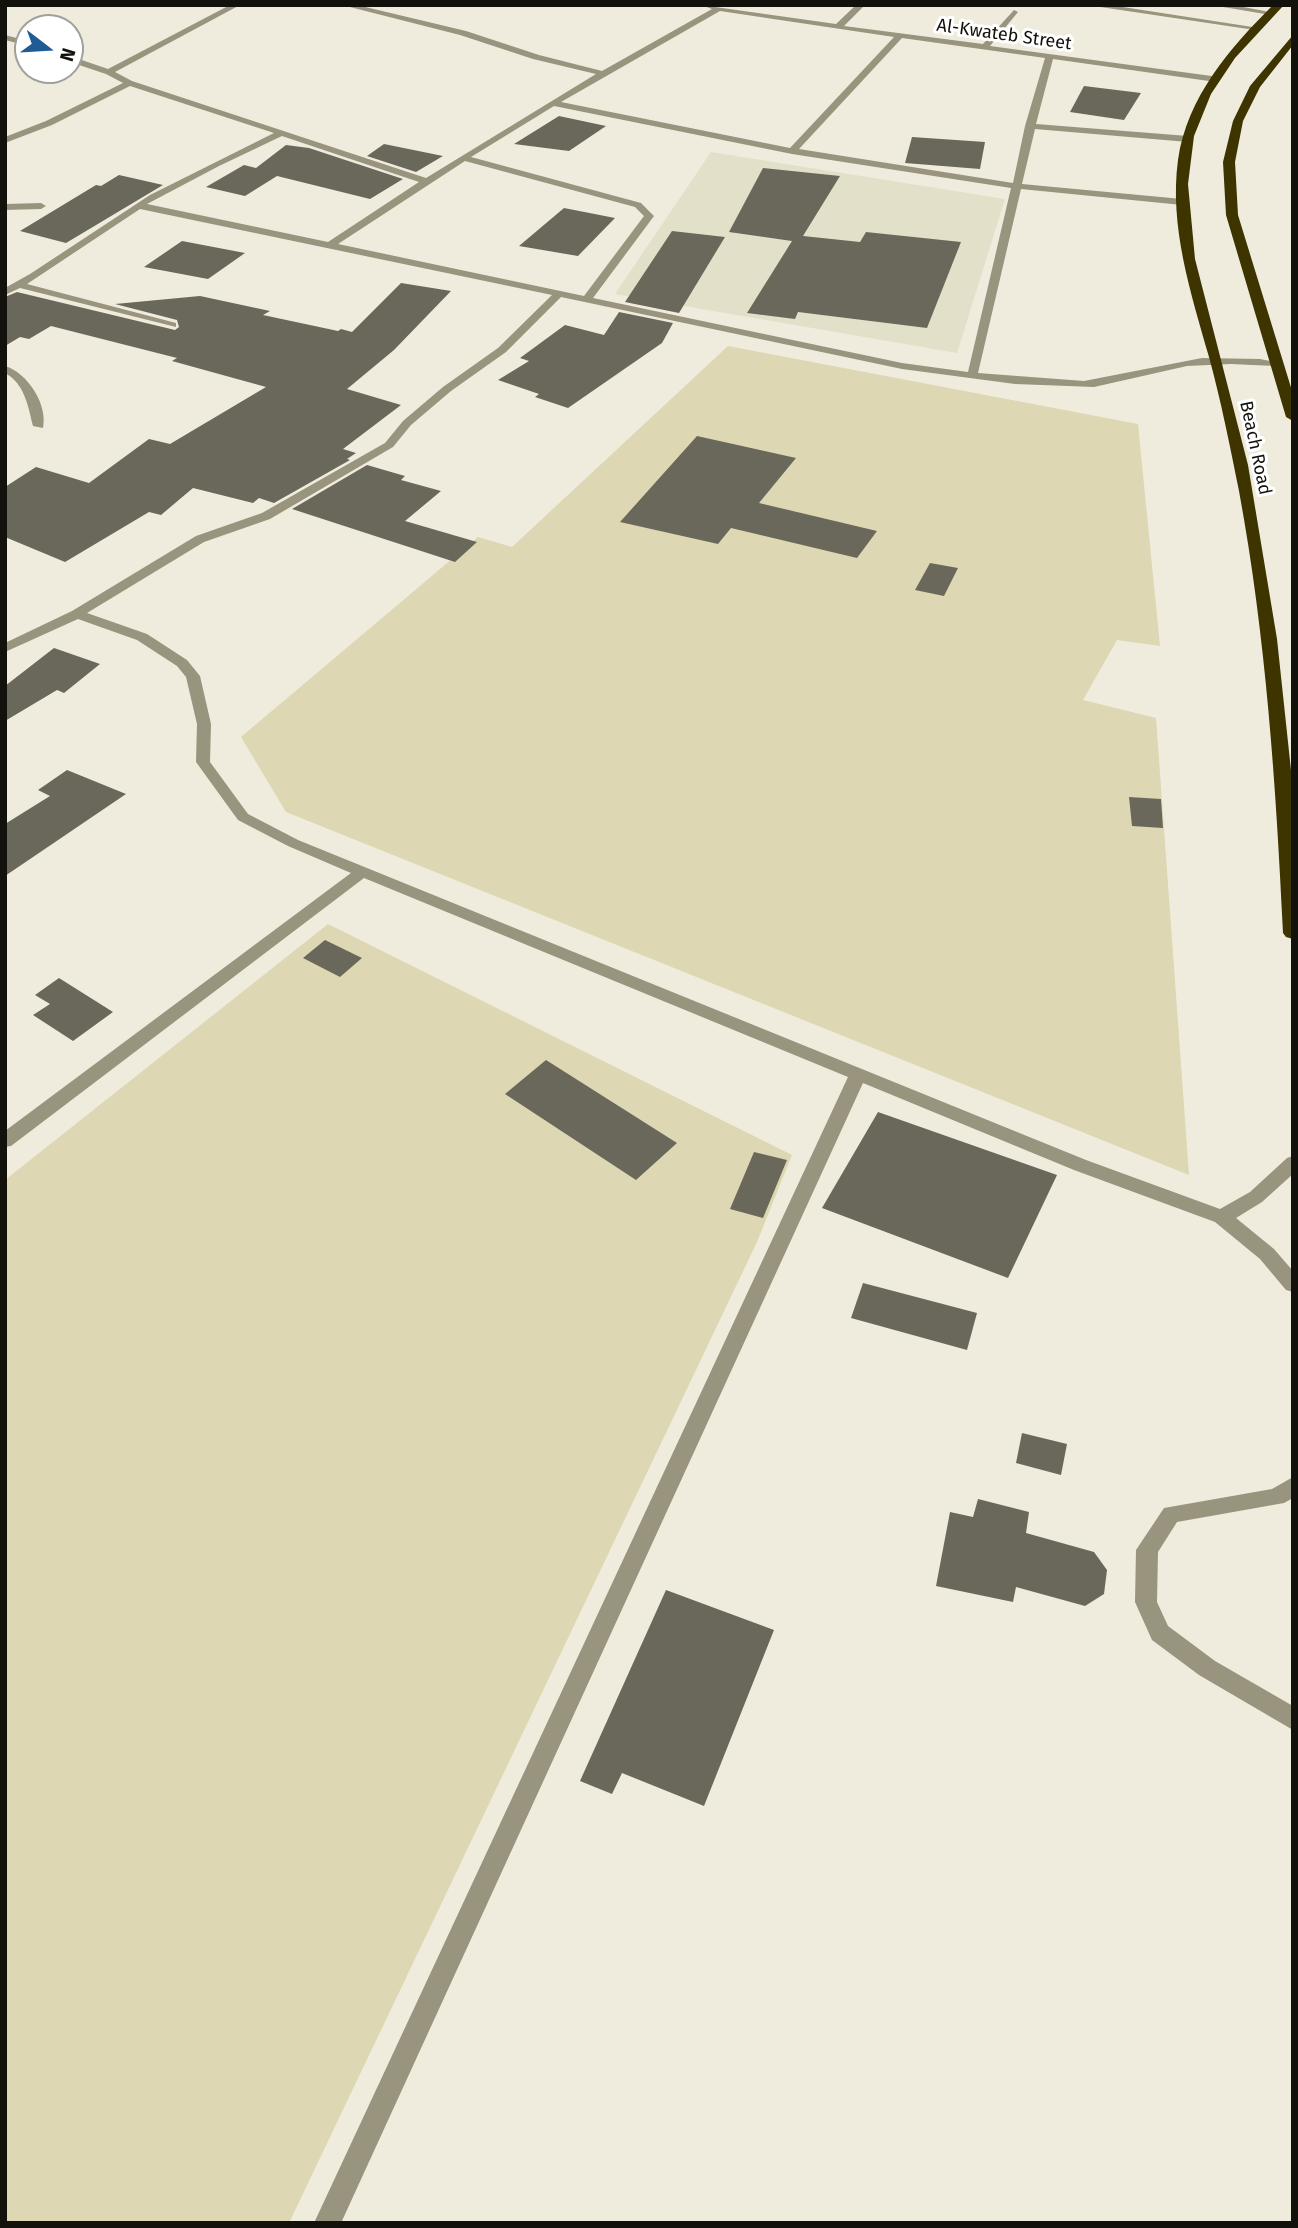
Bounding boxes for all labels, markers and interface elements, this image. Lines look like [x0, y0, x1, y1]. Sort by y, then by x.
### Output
north arrow [14, 14, 84, 84]
street label: Al-Kwateb Street [935, 15, 1073, 55]
text: N [55, 45, 80, 64]
street label: Beach Road [1234, 399, 1276, 497]

